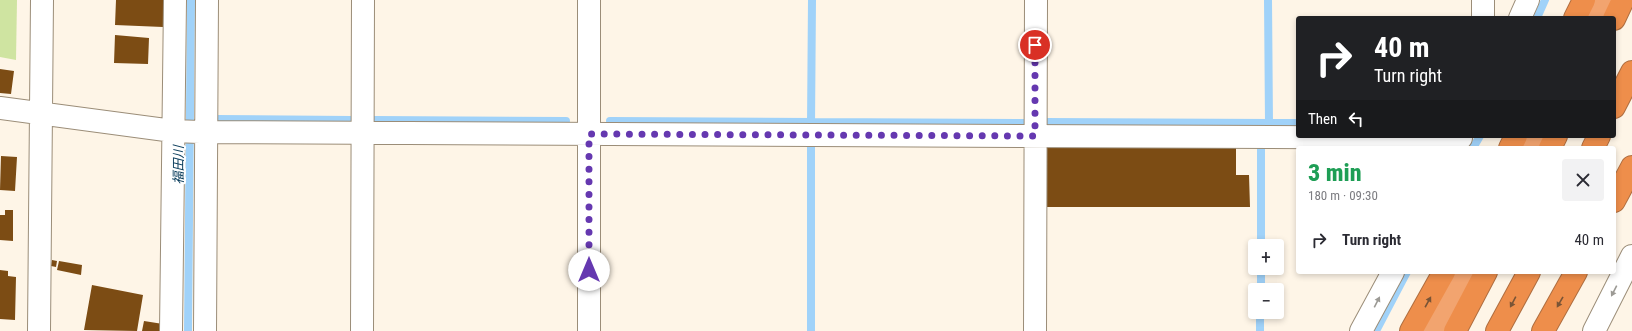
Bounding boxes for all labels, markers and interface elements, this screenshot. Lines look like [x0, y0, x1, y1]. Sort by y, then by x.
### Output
pin [1018, 28, 1052, 62]
text: 40 m [1374, 31, 1430, 64]
icon: right [1308, 32, 1360, 84]
icon: arrive [1024, 34, 1046, 56]
text: Turn right [1374, 65, 1442, 86]
icon: left [1345, 108, 1367, 130]
text: Then [1308, 110, 1337, 128]
water label: 福田川 [171, 144, 186, 185]
text: 3 min [1308, 159, 1362, 187]
button: close [1562, 159, 1604, 201]
text: 180 m · 09:30 [1308, 188, 1378, 203]
icon: right [1308, 229, 1330, 251]
text: Turn right [1342, 231, 1401, 249]
text: 40 m [1574, 231, 1604, 249]
map controls [1248, 239, 1284, 319]
button: + [1248, 239, 1284, 275]
position arrow [568, 249, 610, 291]
button: − [1248, 283, 1284, 319]
one-way arrow [1611, 285, 1617, 297]
one-way arrow [1374, 296, 1381, 308]
one-way arrow [1424, 296, 1431, 307]
one-way arrow [1510, 296, 1516, 307]
one-way arrow [1556, 296, 1563, 307]

